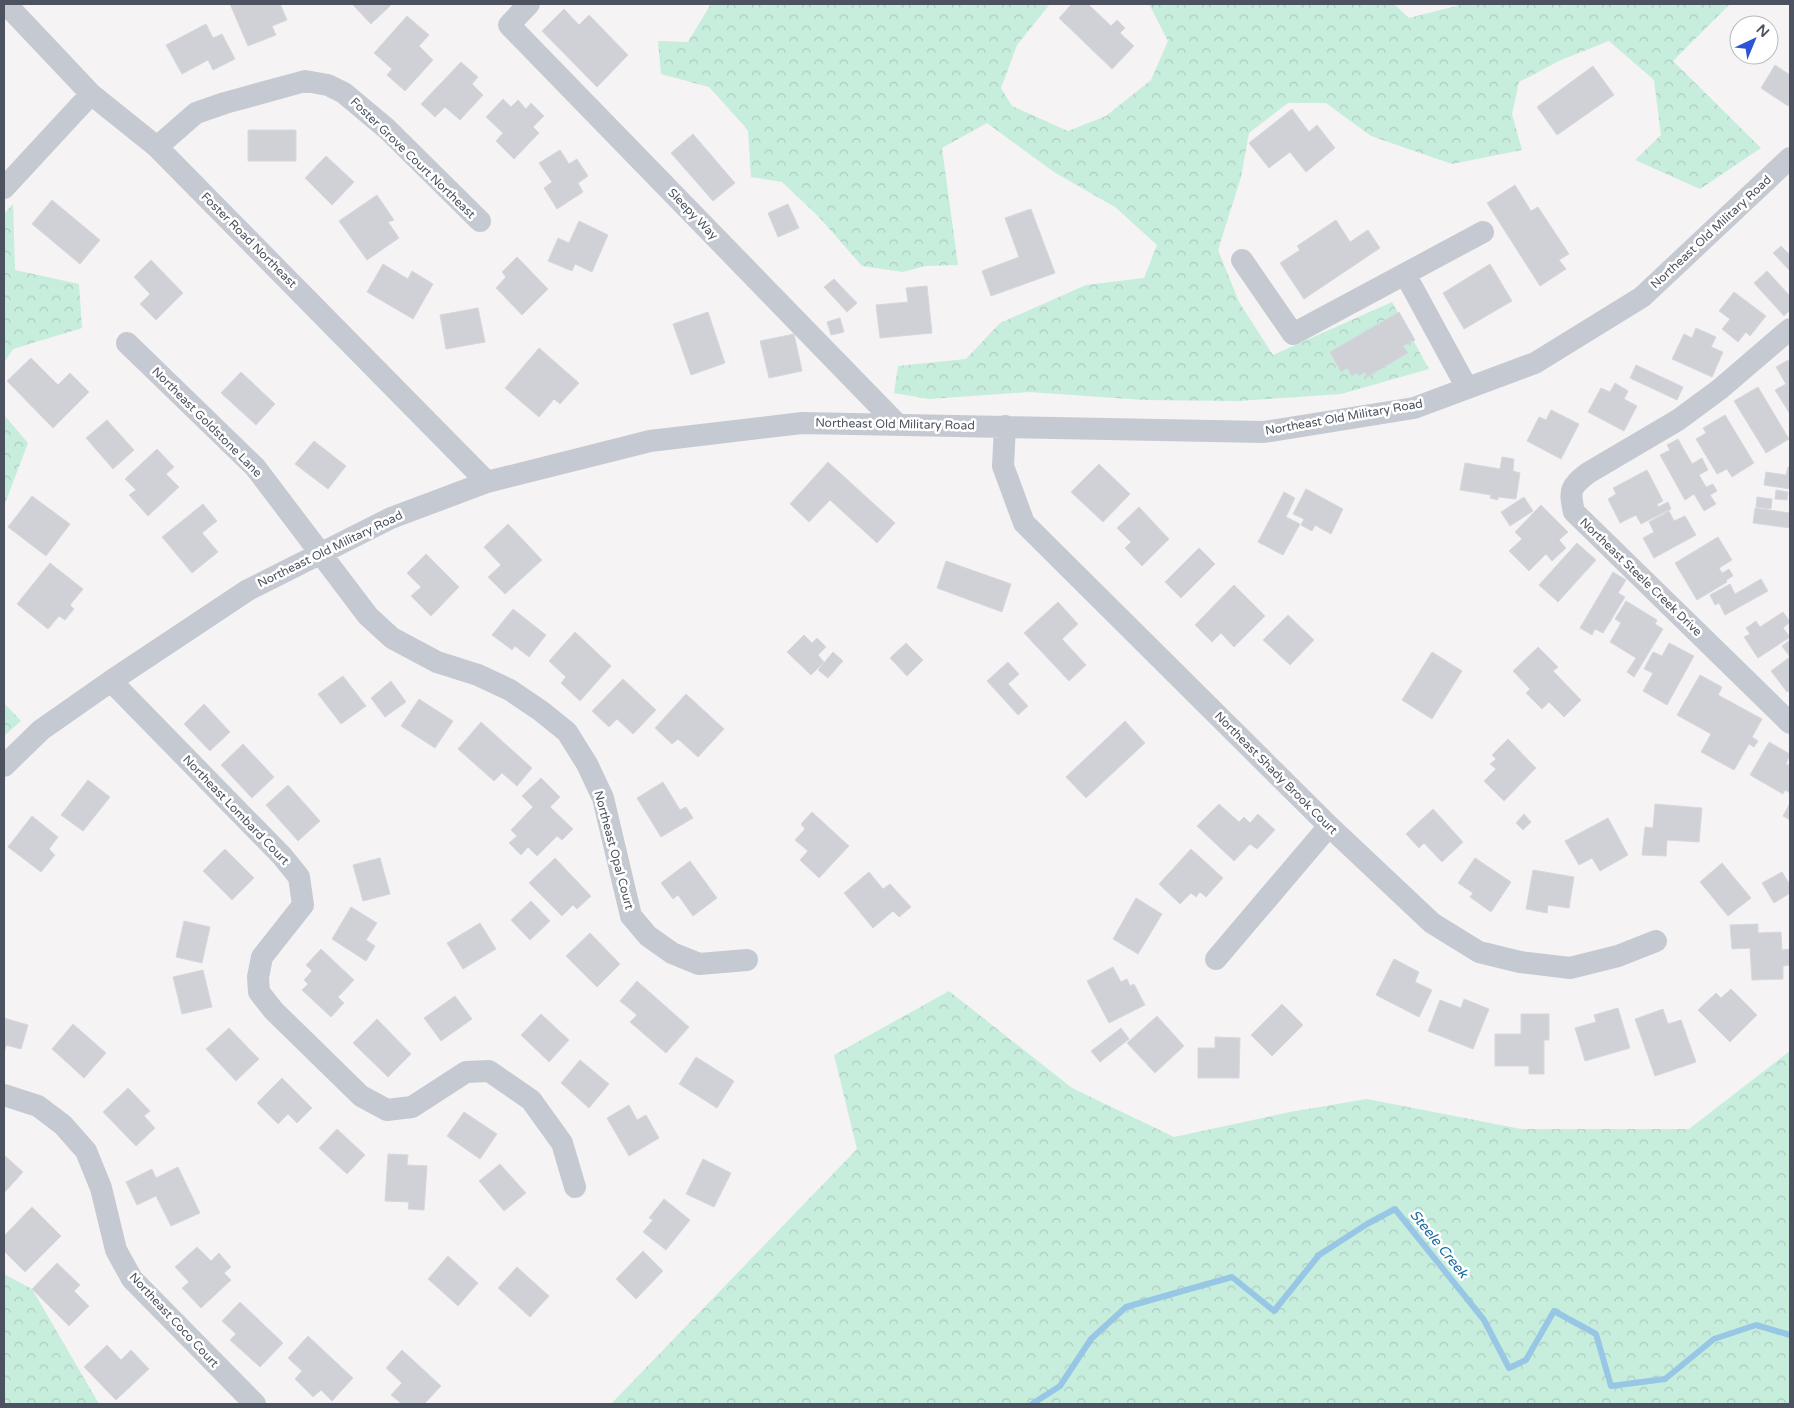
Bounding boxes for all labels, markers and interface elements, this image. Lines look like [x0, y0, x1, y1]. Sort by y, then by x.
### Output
north arrow [1729, 15, 1779, 65]
text: N [1753, 21, 1773, 41]
street label: Foster Grove Court Northeast [348, 95, 479, 222]
street label: Northeast Old Military Road [1648, 172, 1774, 292]
street label: Sleepy Way [665, 186, 721, 243]
street label: Foster Road Northeast [198, 189, 300, 291]
street label: Northeast Goldstone Lane [149, 364, 265, 480]
street label: Northeast Old Military Road [1264, 396, 1424, 438]
street label: Northeast Old Military Road [815, 416, 975, 432]
street label: Northeast Old Military Road [255, 508, 405, 590]
street label: Northeast Steele Creek Drive [1577, 515, 1705, 639]
street label: Northeast Shady Brook Court [1212, 709, 1340, 837]
street label: Northeast Lombard Court [180, 752, 292, 868]
street label: Northeast Opal Court [591, 789, 637, 911]
water label: Steele Creek [1406, 1207, 1472, 1283]
street label: Northeast Coco Court [126, 1270, 222, 1371]

